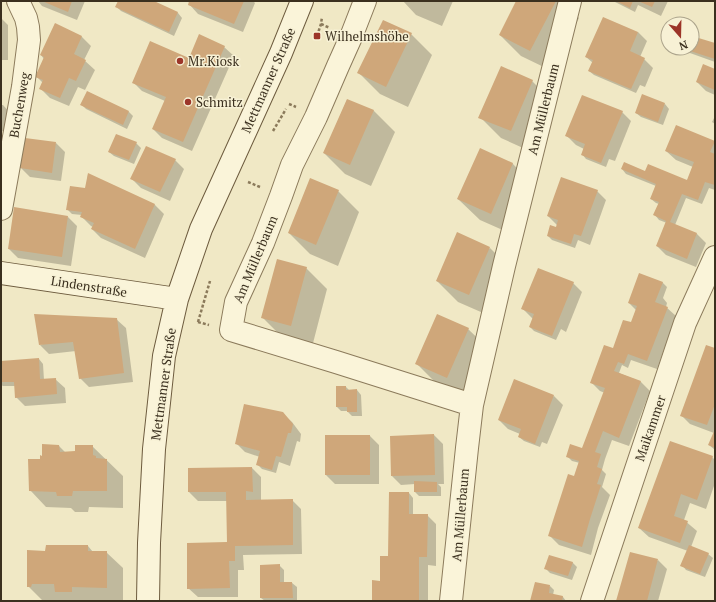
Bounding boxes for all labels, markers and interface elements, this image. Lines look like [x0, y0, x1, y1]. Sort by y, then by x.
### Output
north arrow [660, 16, 700, 56]
street label: Mettmanner Straße [237, 24, 299, 136]
place label: Wilhelmshöhe [325, 27, 409, 45]
marker: Wilhelmshöhe [312, 31, 322, 41]
text: N [676, 37, 690, 54]
place label: Mr.Kiosk [188, 52, 239, 70]
marker: Mr.Kiosk [175, 56, 185, 66]
street label: Am Müllerbaum [523, 61, 563, 157]
street label: Buchenweg [4, 71, 34, 139]
place label: Schmitz [196, 93, 243, 111]
marker: Schmitz [183, 97, 193, 107]
street label: Am Müllerbaum [228, 212, 282, 306]
street label: Lindenstraße [50, 271, 128, 301]
street label: Mettmanner Straße [146, 327, 180, 441]
street label: Maikammer [630, 392, 670, 464]
street label: Am Müllerbaum [447, 468, 473, 562]

